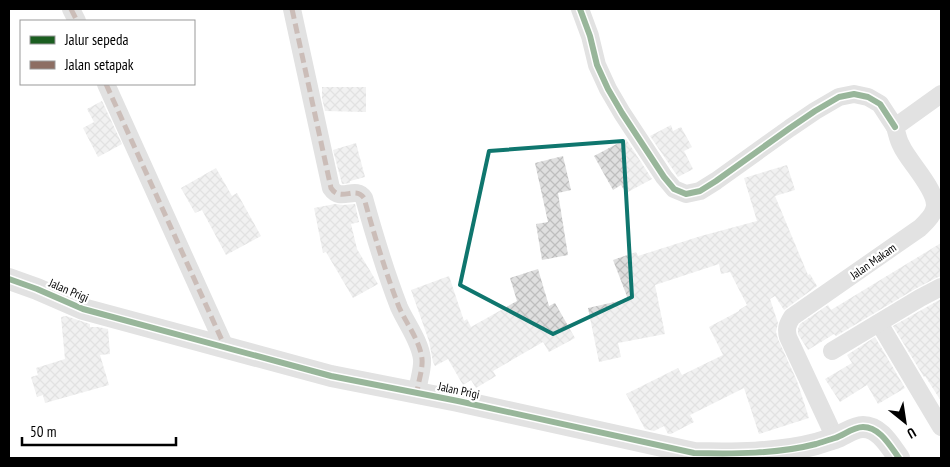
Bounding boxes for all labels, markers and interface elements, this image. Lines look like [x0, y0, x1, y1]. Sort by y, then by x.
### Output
legend [20, 20, 195, 85]
text: Jalur sepeda [64, 30, 128, 49]
text: Jalan setapak [64, 55, 134, 74]
street label: Jalan Makam [846, 240, 899, 283]
street label: Jalan Prigi [46, 275, 91, 305]
street label: Jalan Prigi [436, 378, 481, 402]
north arrow [880, 397, 930, 447]
scale bar [22, 414, 176, 446]
text: 50 m [30, 422, 56, 441]
text: U [904, 424, 919, 443]

